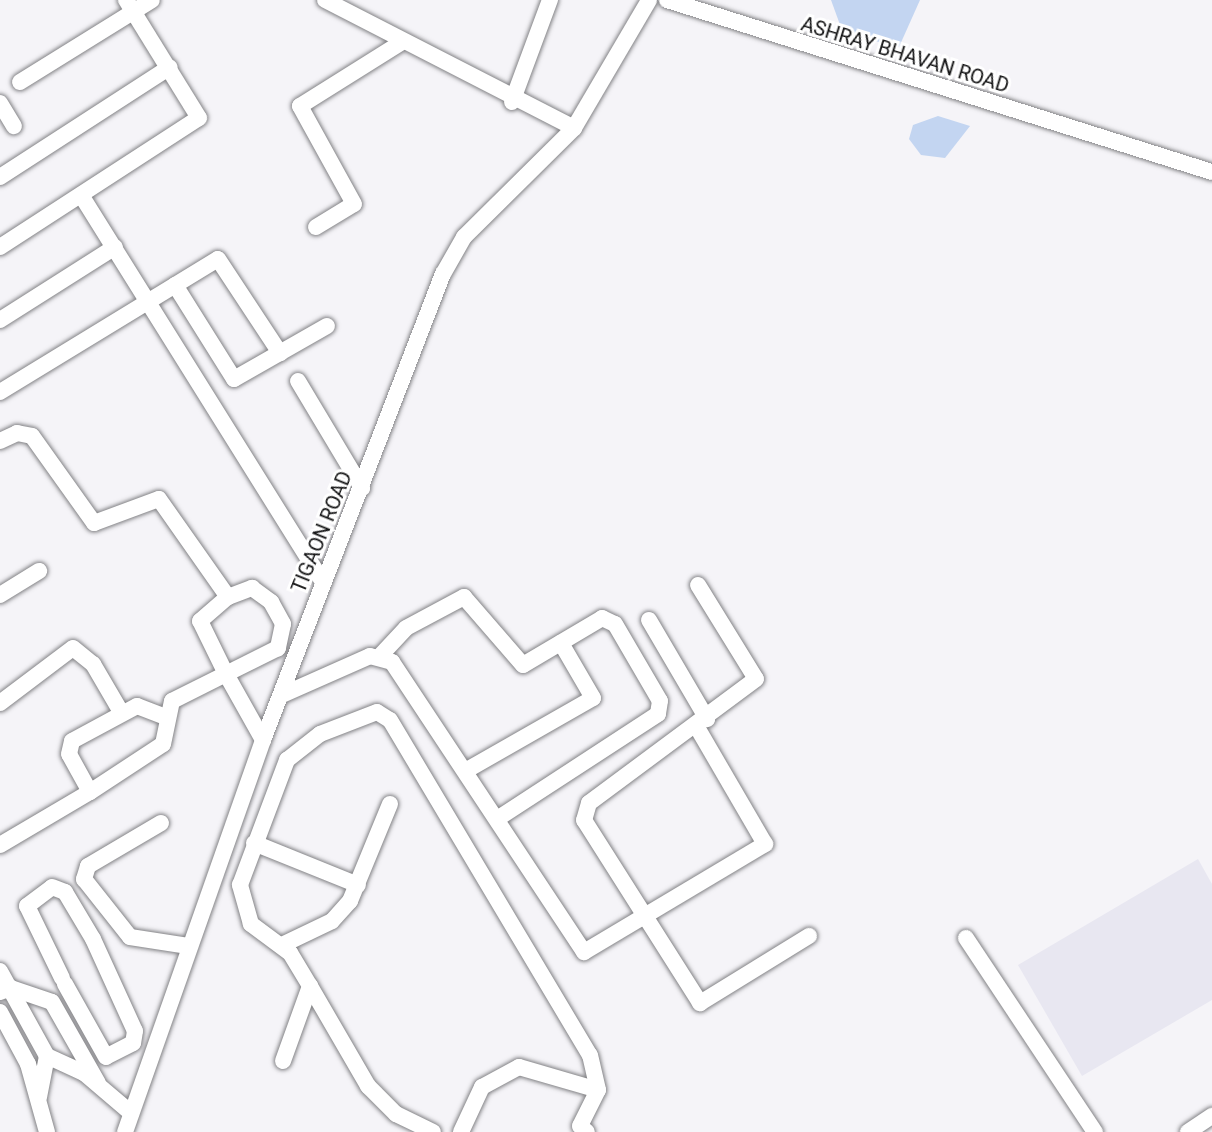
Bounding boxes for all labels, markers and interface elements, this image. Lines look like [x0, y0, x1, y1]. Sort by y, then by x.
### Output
street label: ASHRAY BHAVAN ROAD [798, 12, 1012, 98]
street label: TIGAON ROAD [287, 468, 357, 596]

